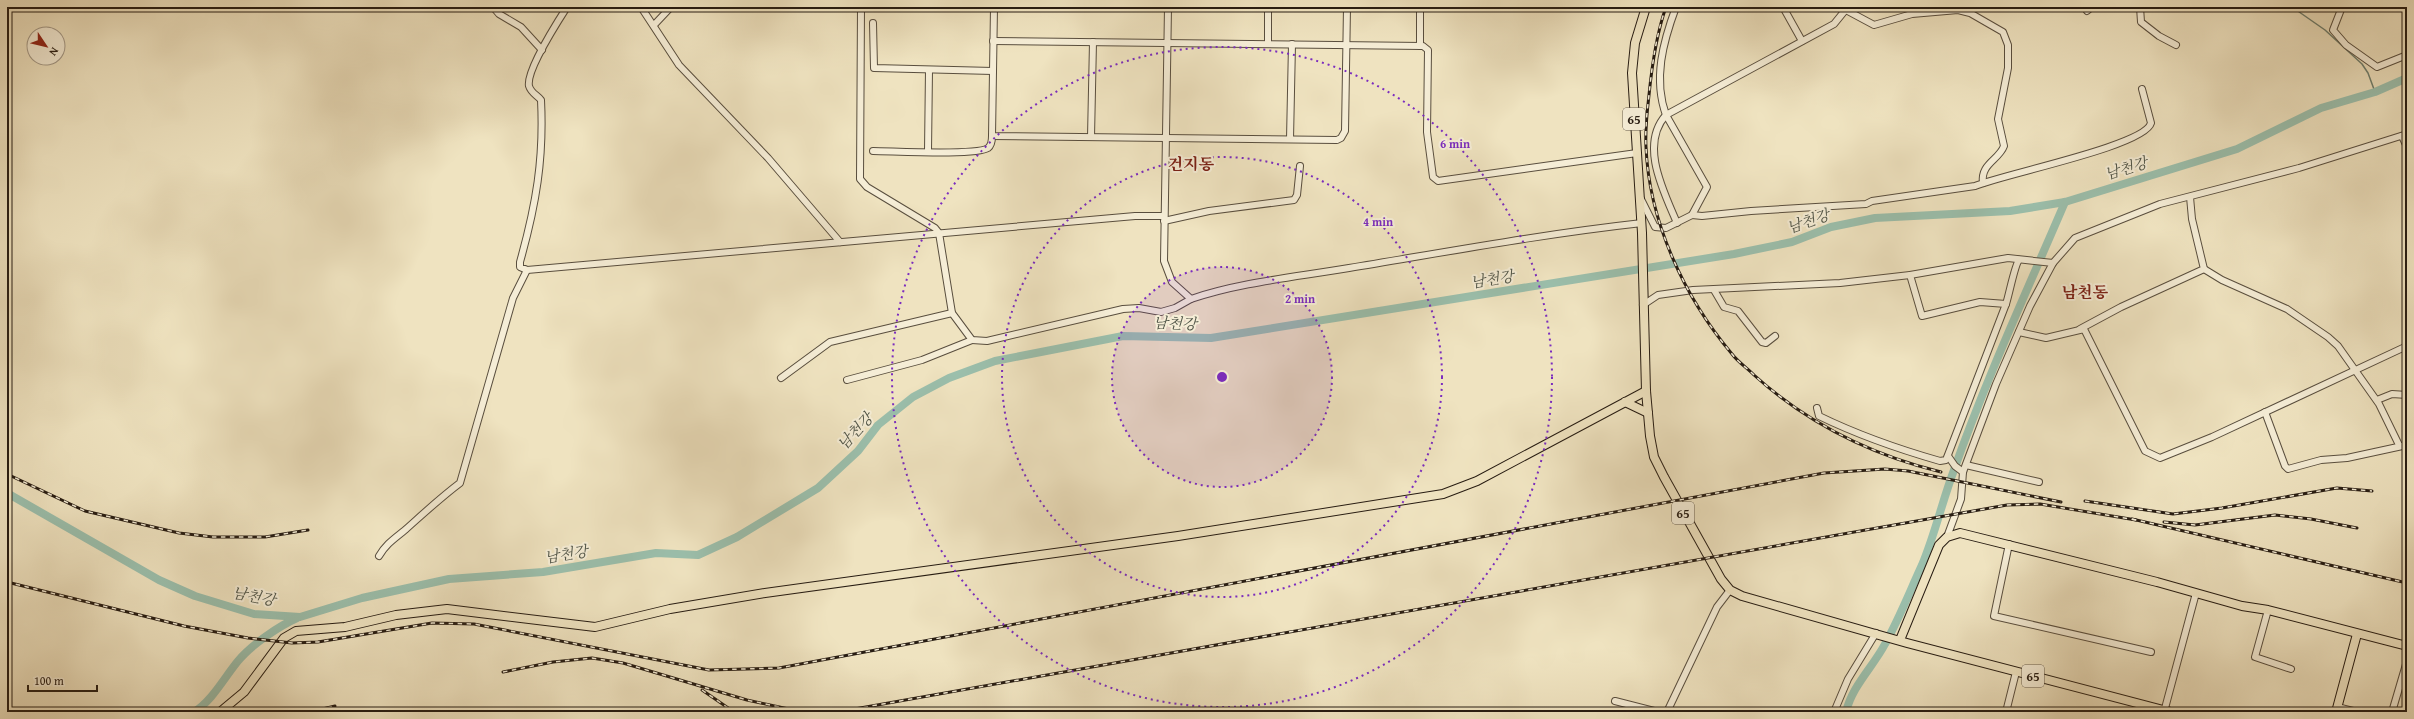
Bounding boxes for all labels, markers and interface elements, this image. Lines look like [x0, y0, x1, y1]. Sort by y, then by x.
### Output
north arrow [26, 26, 66, 66]
text: N [45, 44, 63, 60]
road number: 65 [1623, 108, 1645, 130]
text: 6 min [1440, 135, 1470, 152]
water label: 남천강 [2102, 151, 2152, 184]
district label: 건지동 [1168, 152, 1215, 176]
water label: 남천강 [1784, 203, 1834, 238]
text: 4 min [1363, 213, 1393, 230]
water label: 남천강 [1469, 265, 1518, 293]
district label: 남천동 [2062, 280, 2109, 304]
text: 2 min [1285, 290, 1315, 307]
water label: 남천강 [1153, 312, 1200, 334]
centre of rings [1215, 370, 1229, 384]
water label: 남천강 [832, 406, 879, 454]
road number: 65 [1672, 502, 1694, 524]
water label: 남천강 [543, 540, 592, 568]
water label: 남천강 [231, 582, 280, 611]
road number: 65 [2022, 665, 2044, 687]
scale bar [28, 667, 97, 693]
text: 100 m [34, 672, 64, 689]

